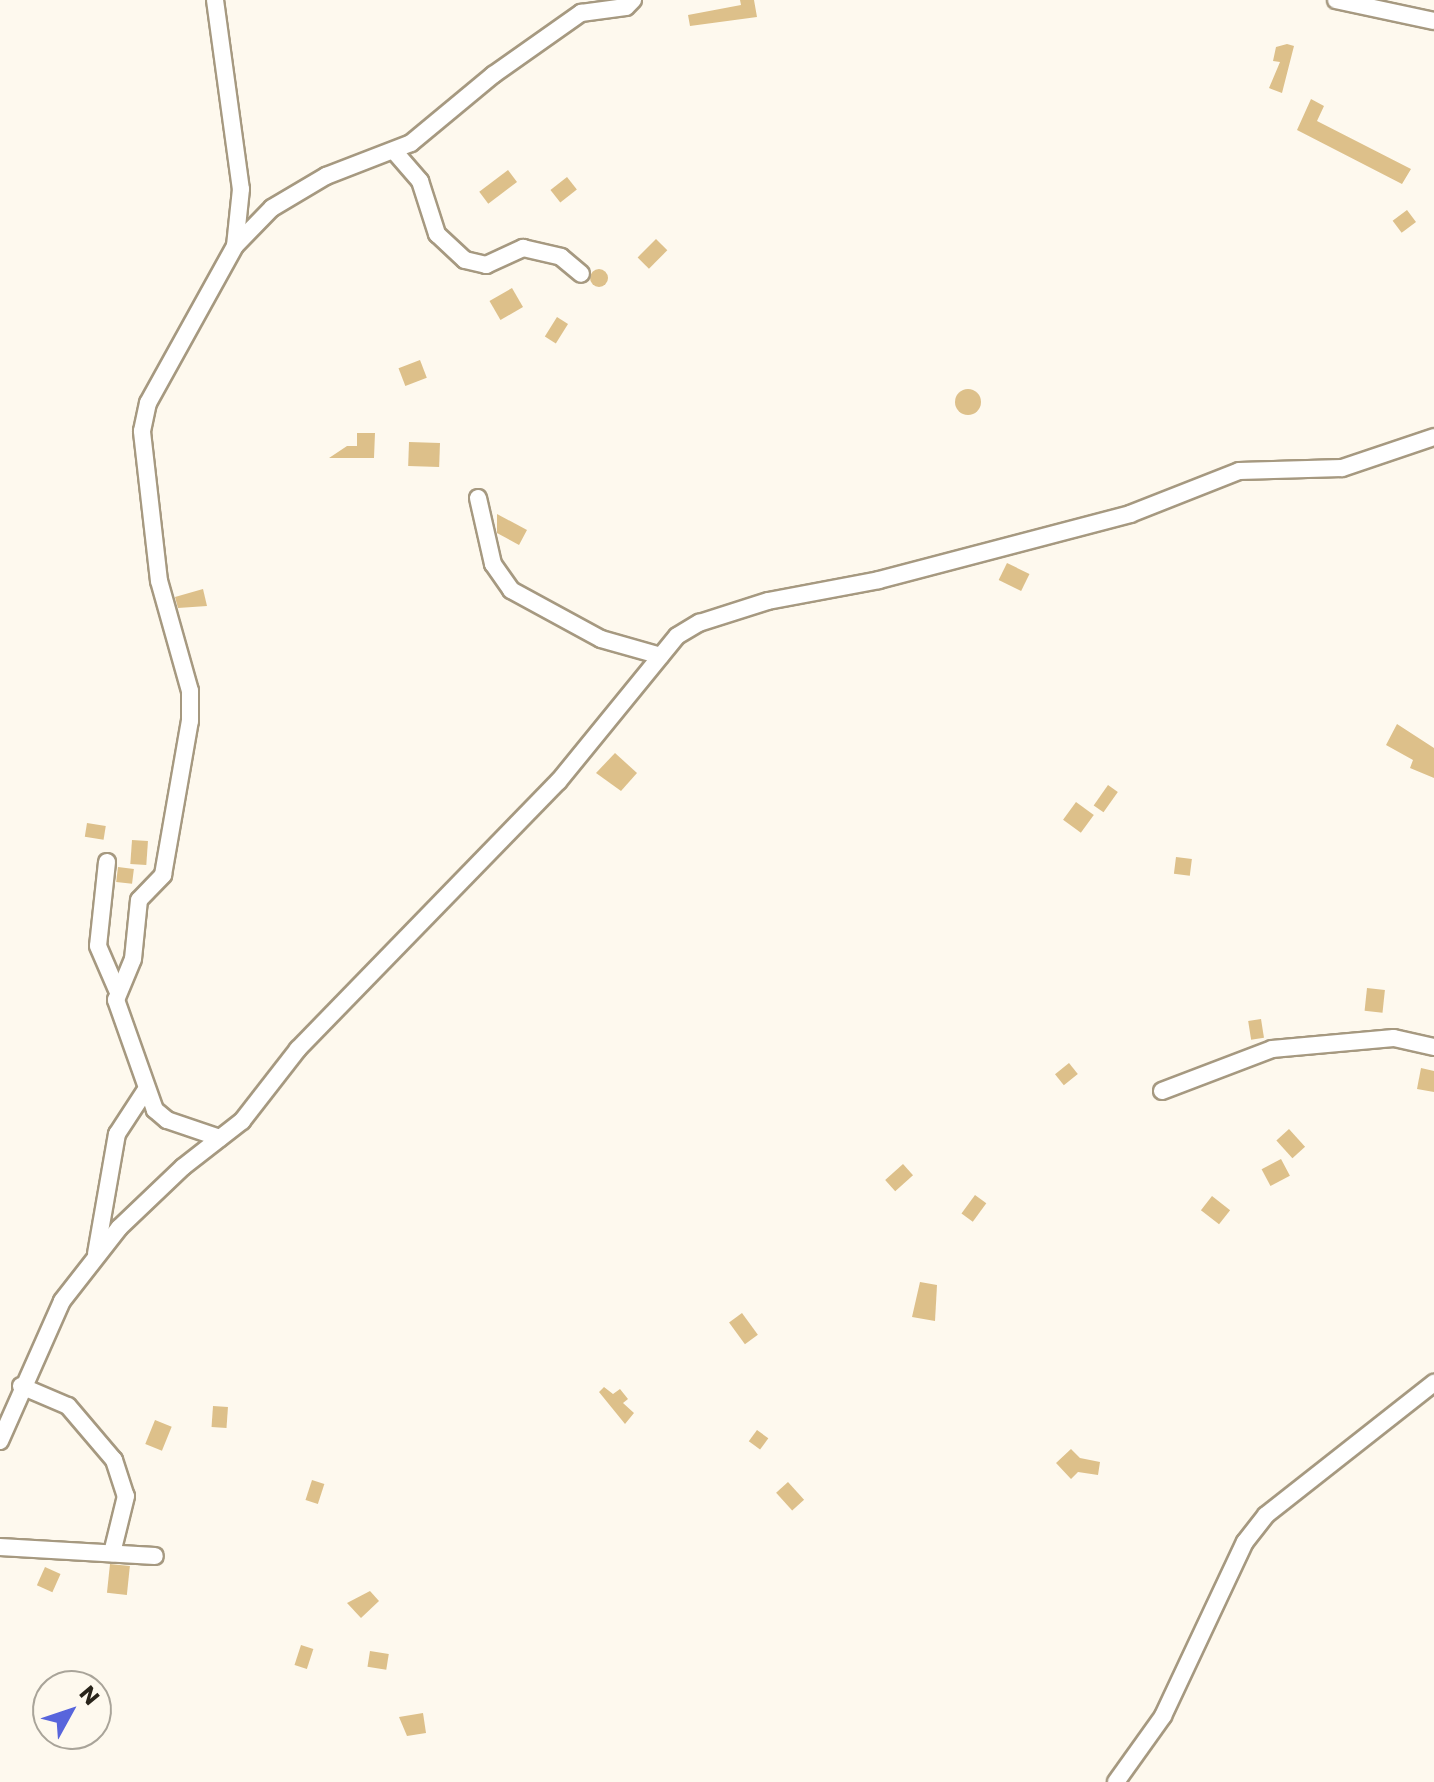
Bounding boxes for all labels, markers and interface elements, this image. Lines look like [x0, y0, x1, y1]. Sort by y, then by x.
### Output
north arrow [32, 1670, 112, 1750]
text: N [72, 1679, 106, 1712]

